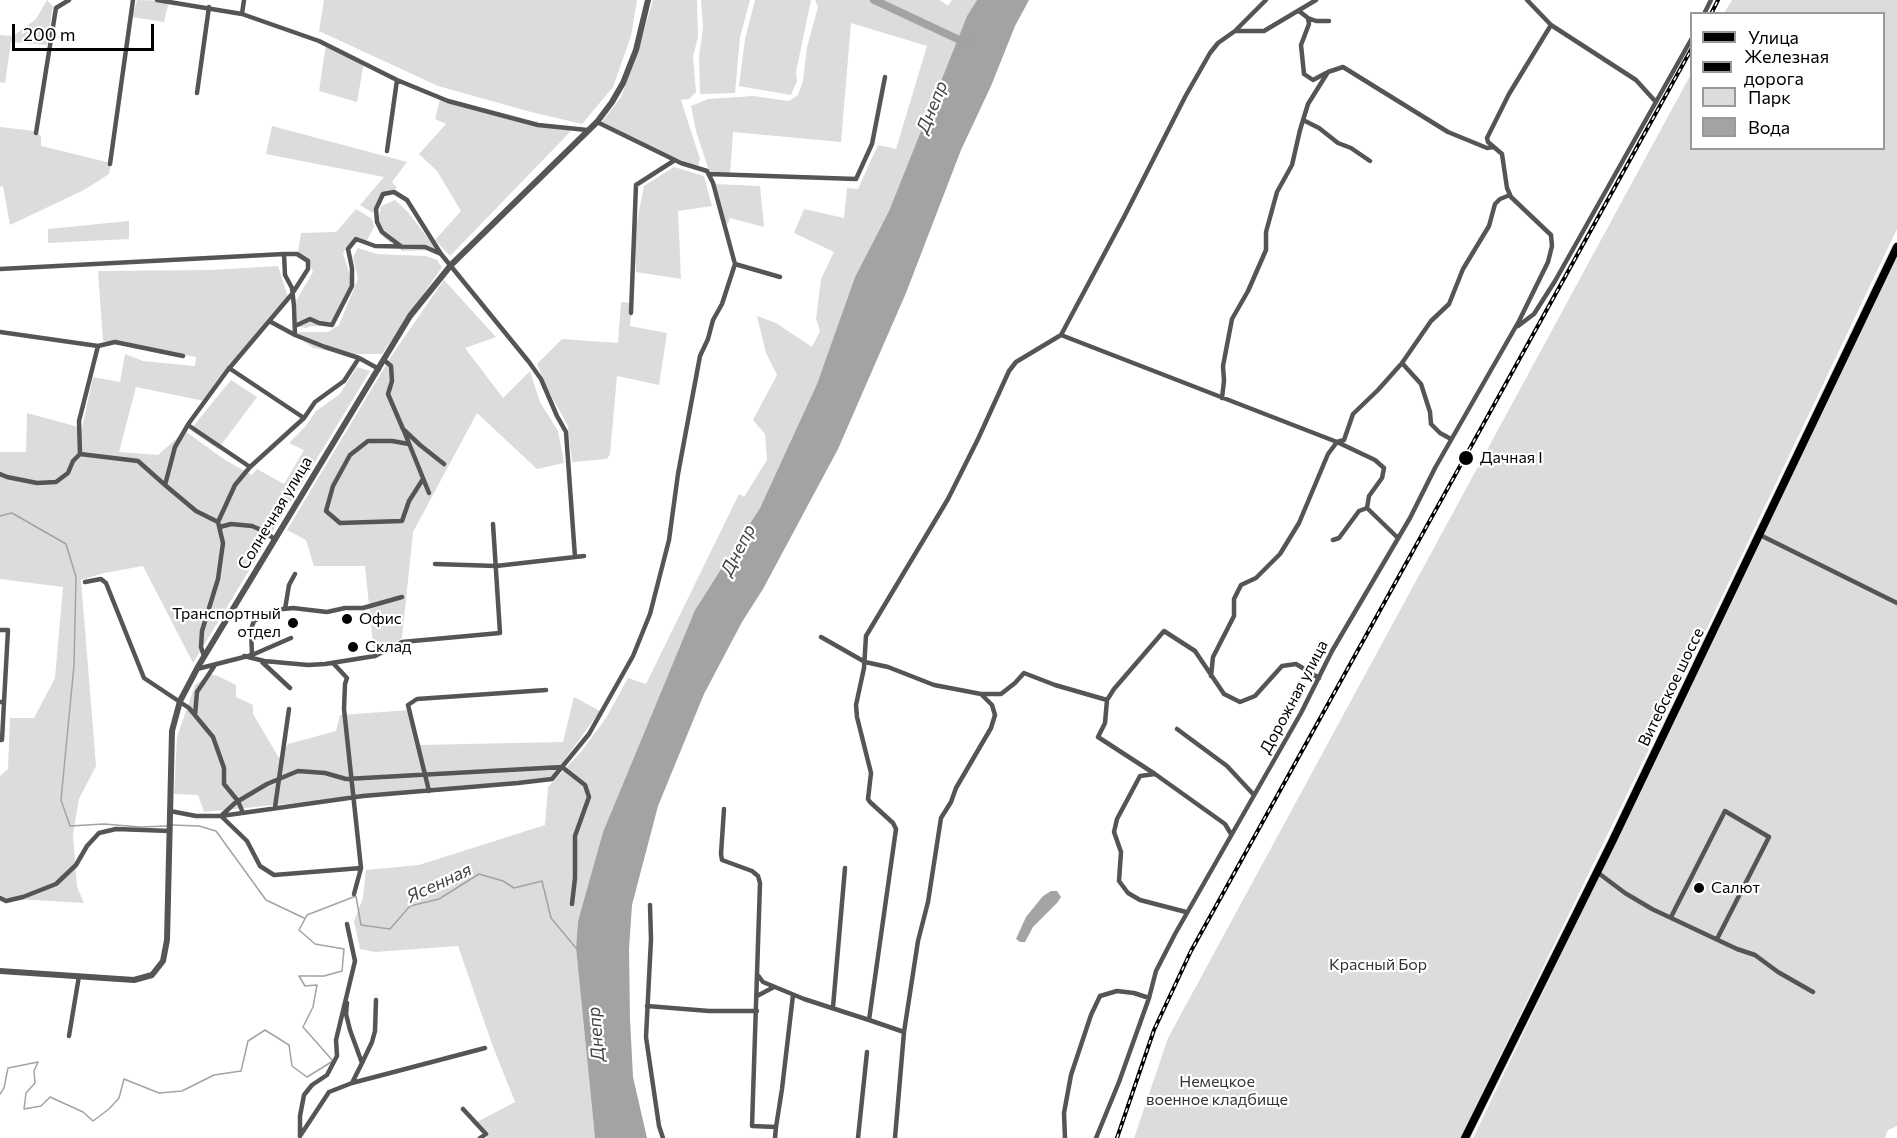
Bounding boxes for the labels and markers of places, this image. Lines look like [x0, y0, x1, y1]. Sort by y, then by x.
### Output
place label: Дачная I [1480, 448, 1543, 468]
marker: Дачная I [1457, 449, 1475, 467]
place label: Транспортный отдел [172, 604, 281, 642]
place label: Офис [359, 609, 402, 629]
marker: Офис [340, 612, 354, 626]
marker: Транспортный отдел [286, 616, 300, 630]
place label: Склад [365, 637, 411, 657]
marker: Склад [346, 640, 360, 654]
place label: Салют [1711, 878, 1760, 898]
marker: Салют [1692, 881, 1706, 895]

